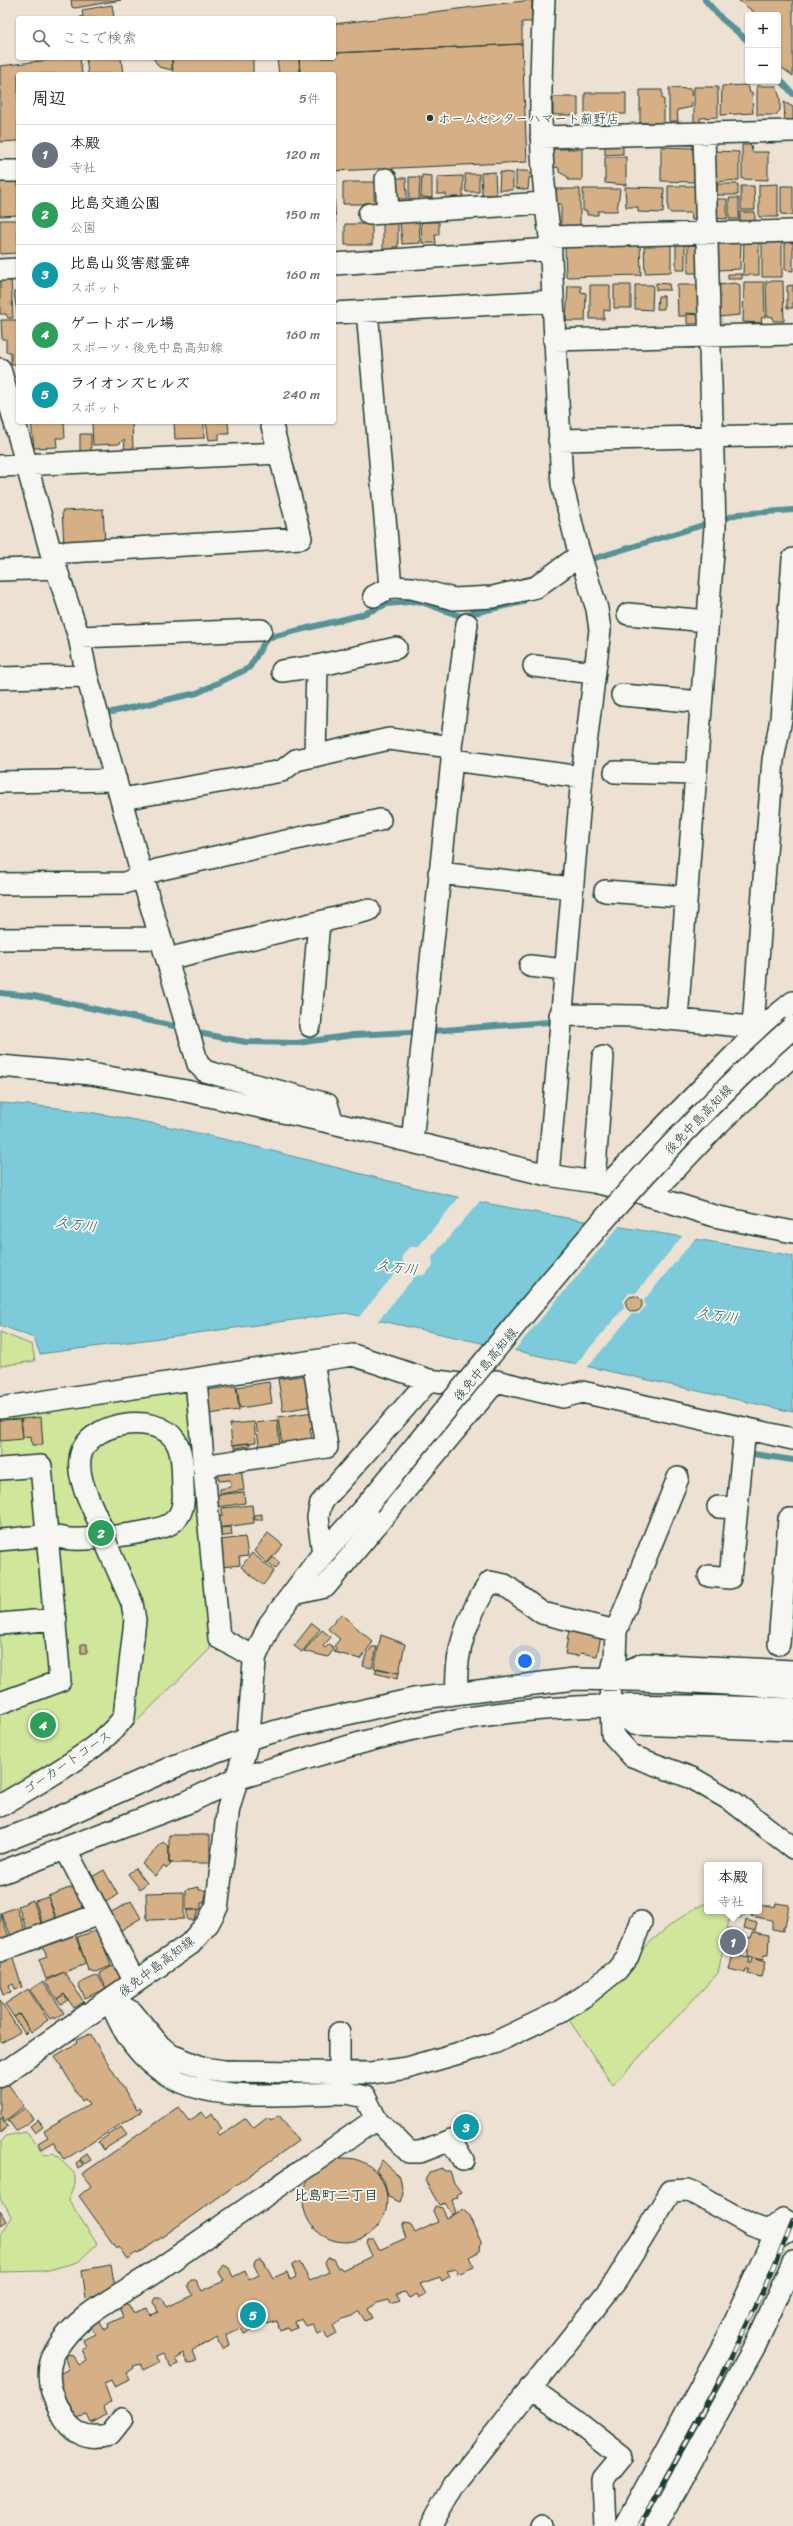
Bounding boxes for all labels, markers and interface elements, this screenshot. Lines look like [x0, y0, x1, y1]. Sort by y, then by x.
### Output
map controls [745, 12, 781, 84]
button: + [745, 12, 781, 48]
search box [16, 16, 336, 60]
text: ここで検索 [62, 25, 137, 51]
icon: search [30, 27, 52, 49]
button: − [745, 48, 781, 84]
text: 周辺 [32, 83, 66, 113]
text: 5件 [299, 87, 320, 110]
place label: ホームセンターハマート薊野店 [438, 107, 619, 130]
marker: ホームセンターハマート薊野店 [425, 113, 435, 123]
text: 本殿 [70, 130, 100, 156]
text: 1 [42, 143, 48, 166]
text: 120 m [285, 143, 320, 166]
text: 寺社 [70, 156, 96, 179]
text: 比島交通公園 [70, 190, 160, 216]
text: 2 [41, 203, 49, 226]
text: 150 m [285, 203, 320, 226]
text: 公園 [70, 216, 96, 239]
text: 比島山災害慰霊碑 [70, 250, 190, 276]
text: 3 [41, 263, 49, 286]
text: 160 m [285, 263, 320, 286]
text: スポット [70, 276, 122, 299]
text: ゲートボール場 [70, 310, 174, 336]
text: 4 [41, 323, 49, 346]
text: 160 m [285, 323, 320, 346]
text: スポーツ · 後免中島高知線 [70, 336, 223, 359]
text: ライオンズヒルズ [70, 370, 190, 396]
text: 5 [41, 383, 49, 406]
text: 240 m [283, 383, 320, 406]
text: スポット [70, 396, 122, 419]
street label: 後免中島高知線 [658, 1078, 739, 1160]
water label: 久万川 [53, 1209, 98, 1240]
water label: 久万川 [374, 1252, 419, 1283]
water label: 久万川 [694, 1300, 740, 1331]
street label: 後免中島高知線 [447, 1321, 524, 1407]
pin: 2 [88, 1518, 114, 1548]
your location [515, 1651, 535, 1671]
pin: 4 [30, 1710, 56, 1740]
street label: ゴーカートコース [18, 1724, 117, 1801]
popup [704, 1862, 762, 1914]
text: 本殿 [718, 1864, 748, 1890]
text: 寺社 [718, 1890, 744, 1913]
pin: 1 [720, 1927, 746, 1957]
street label: 後免中島高知線 [113, 1929, 200, 2003]
pin: 3 [453, 2112, 479, 2142]
district label: 比島町二丁目 [294, 2183, 378, 2208]
pin: 5 [240, 2300, 266, 2330]

